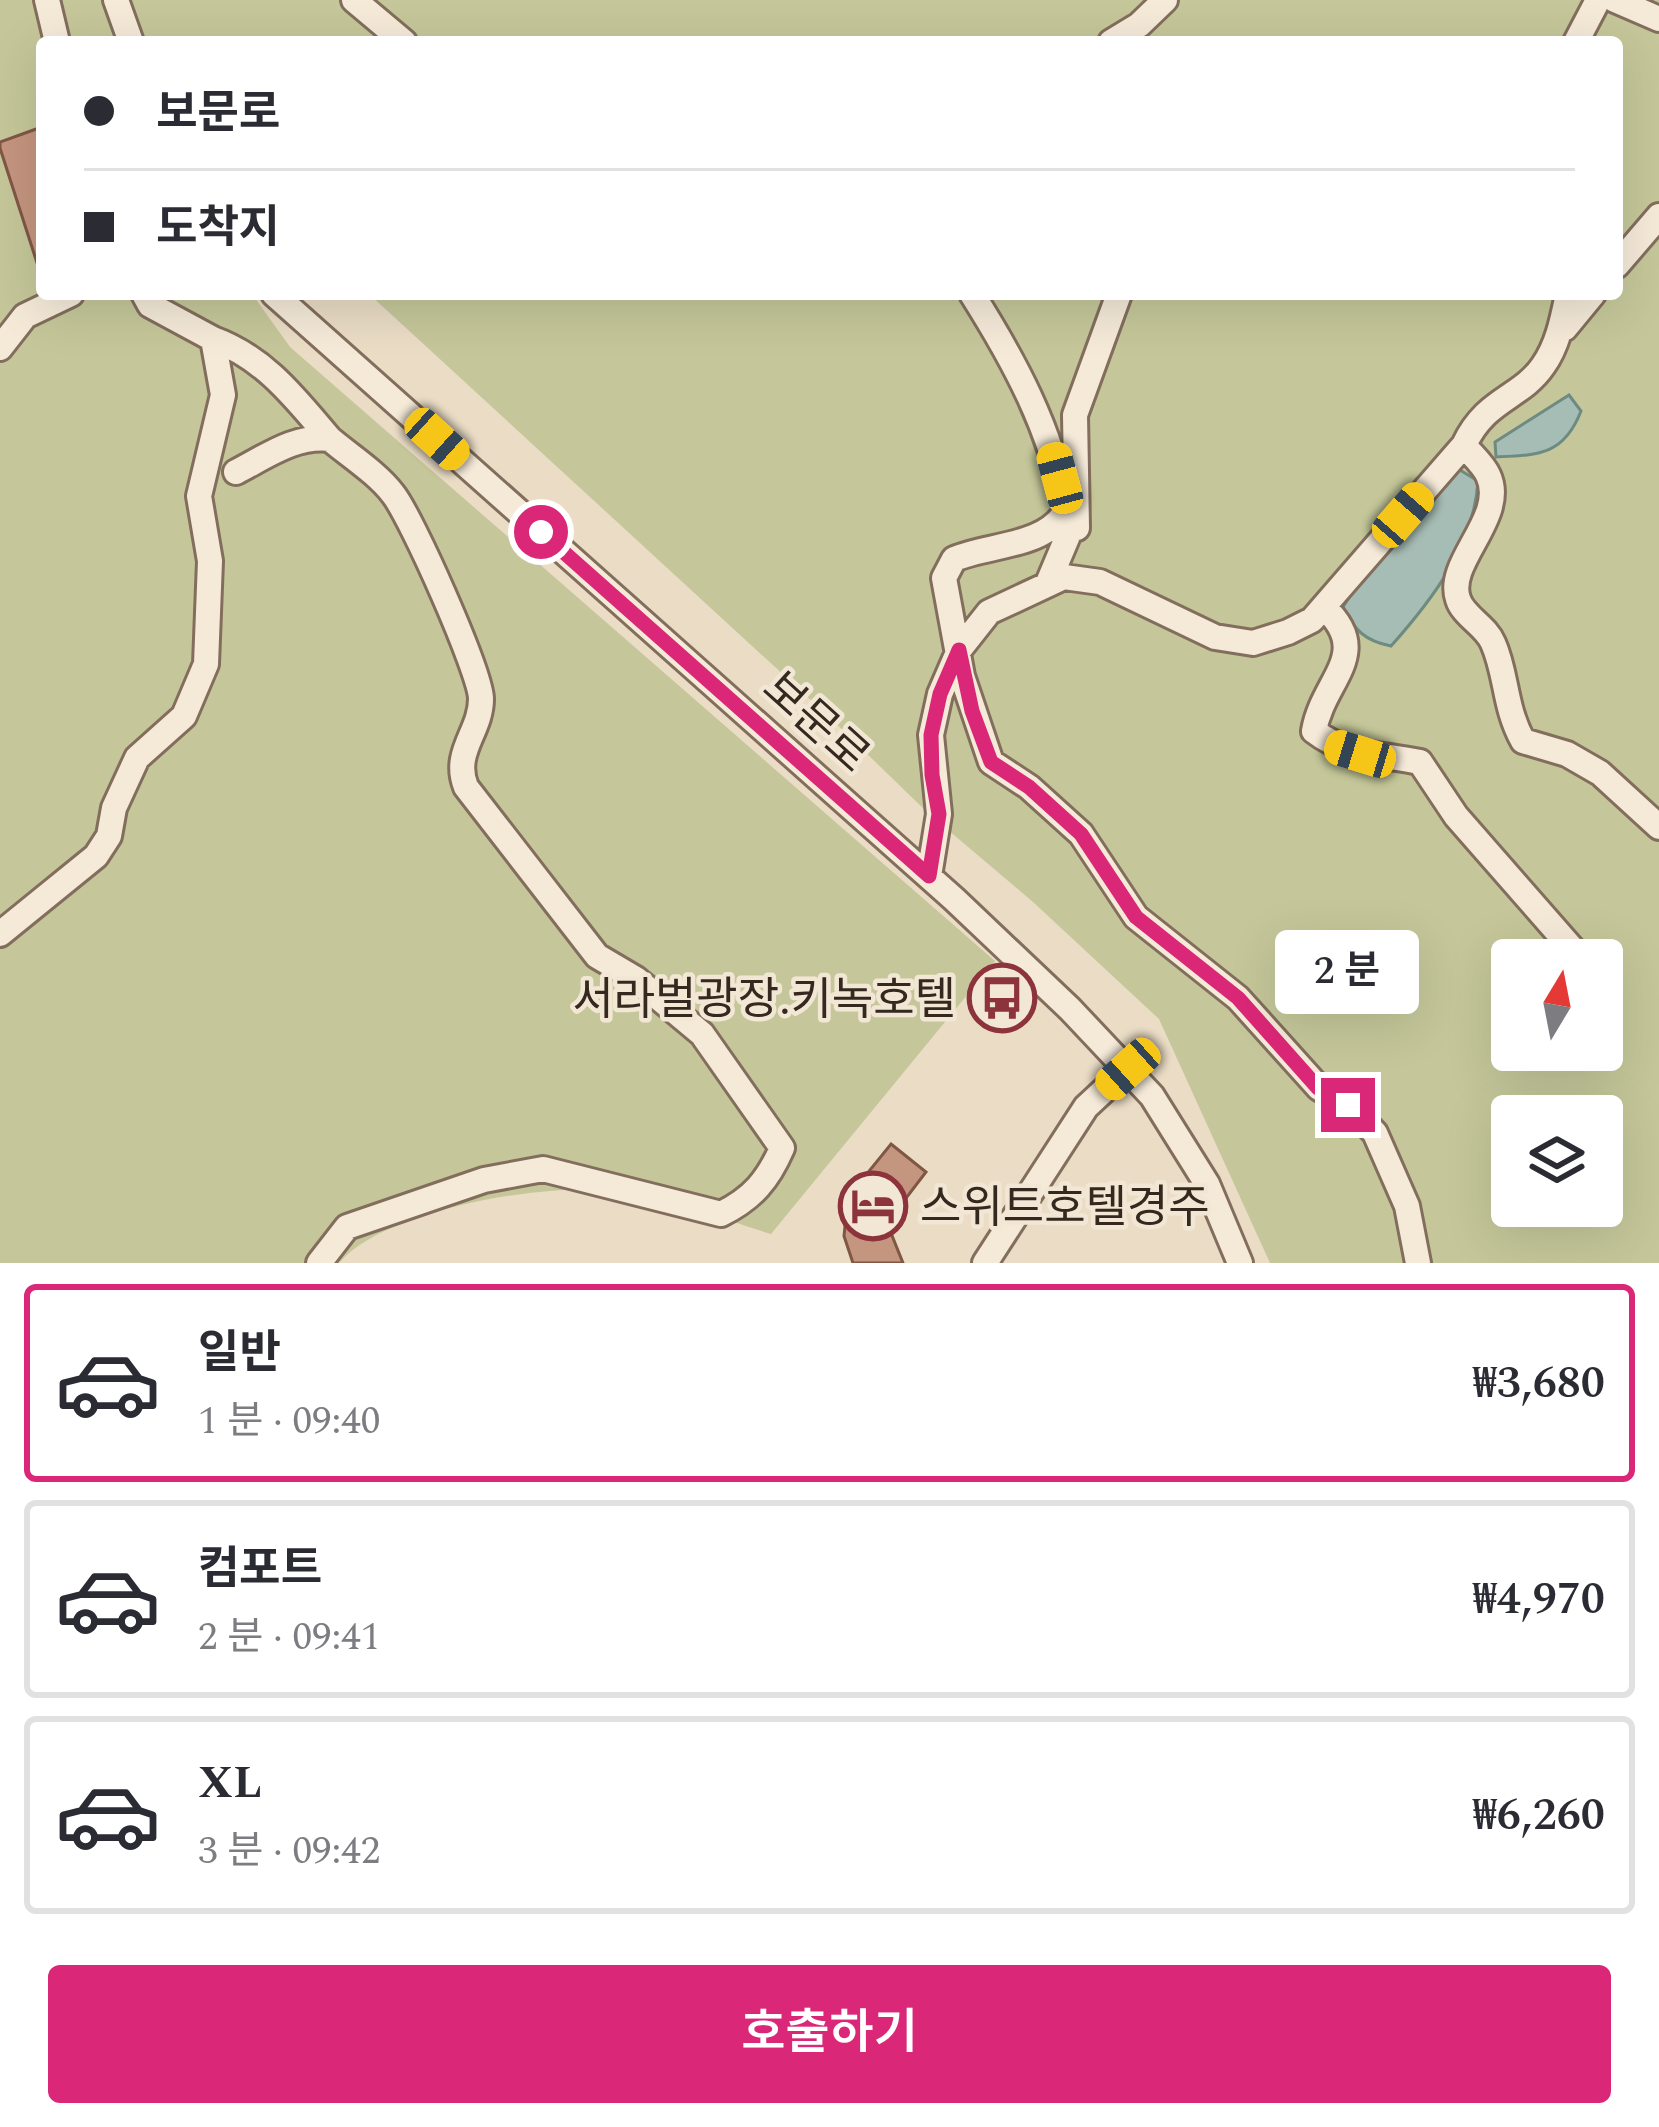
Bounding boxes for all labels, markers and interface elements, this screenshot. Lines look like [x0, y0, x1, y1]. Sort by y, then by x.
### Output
text: 보문로 [156, 79, 280, 148]
text: 도착지 [156, 194, 280, 263]
car [398, 402, 476, 476]
car [1033, 439, 1087, 517]
car [1366, 476, 1440, 554]
route start [514, 505, 568, 559]
street label: 보문로 [746, 656, 885, 790]
car [1320, 726, 1400, 782]
callout: 2 분 [1276, 931, 1420, 1015]
north arrow [1491, 939, 1623, 1071]
map controls [1491, 939, 1623, 1227]
text: 2 분 [1314, 942, 1380, 1001]
bus stop icon: 서라벌광장.키녹호텔 [967, 963, 1037, 1033]
place label: 서라벌광장.키녹호텔 [572, 966, 956, 1035]
car [1089, 1032, 1167, 1106]
route end [1321, 1078, 1375, 1132]
button: layers [1491, 1095, 1623, 1227]
hotel icon: 스위트호텔경주 [838, 1171, 908, 1241]
place label: 스위트호텔경주 [920, 1174, 1210, 1243]
text: 일반 [198, 1319, 281, 1388]
icon: car [54, 1329, 162, 1437]
text: ₩3,680 [1473, 1349, 1605, 1418]
text: 1 분 · 09:40 [198, 1392, 380, 1451]
text: 컴포트 [198, 1535, 322, 1604]
icon: car [54, 1545, 162, 1653]
text: ₩4,970 [1473, 1565, 1605, 1634]
text: 2 분 · 09:41 [198, 1608, 380, 1667]
text: XL [198, 1749, 262, 1818]
icon: car [54, 1761, 162, 1869]
text: ₩6,260 [1473, 1781, 1605, 1850]
text: 3 분 · 09:42 [198, 1822, 380, 1881]
button: 호출하기 [48, 1965, 1611, 2103]

